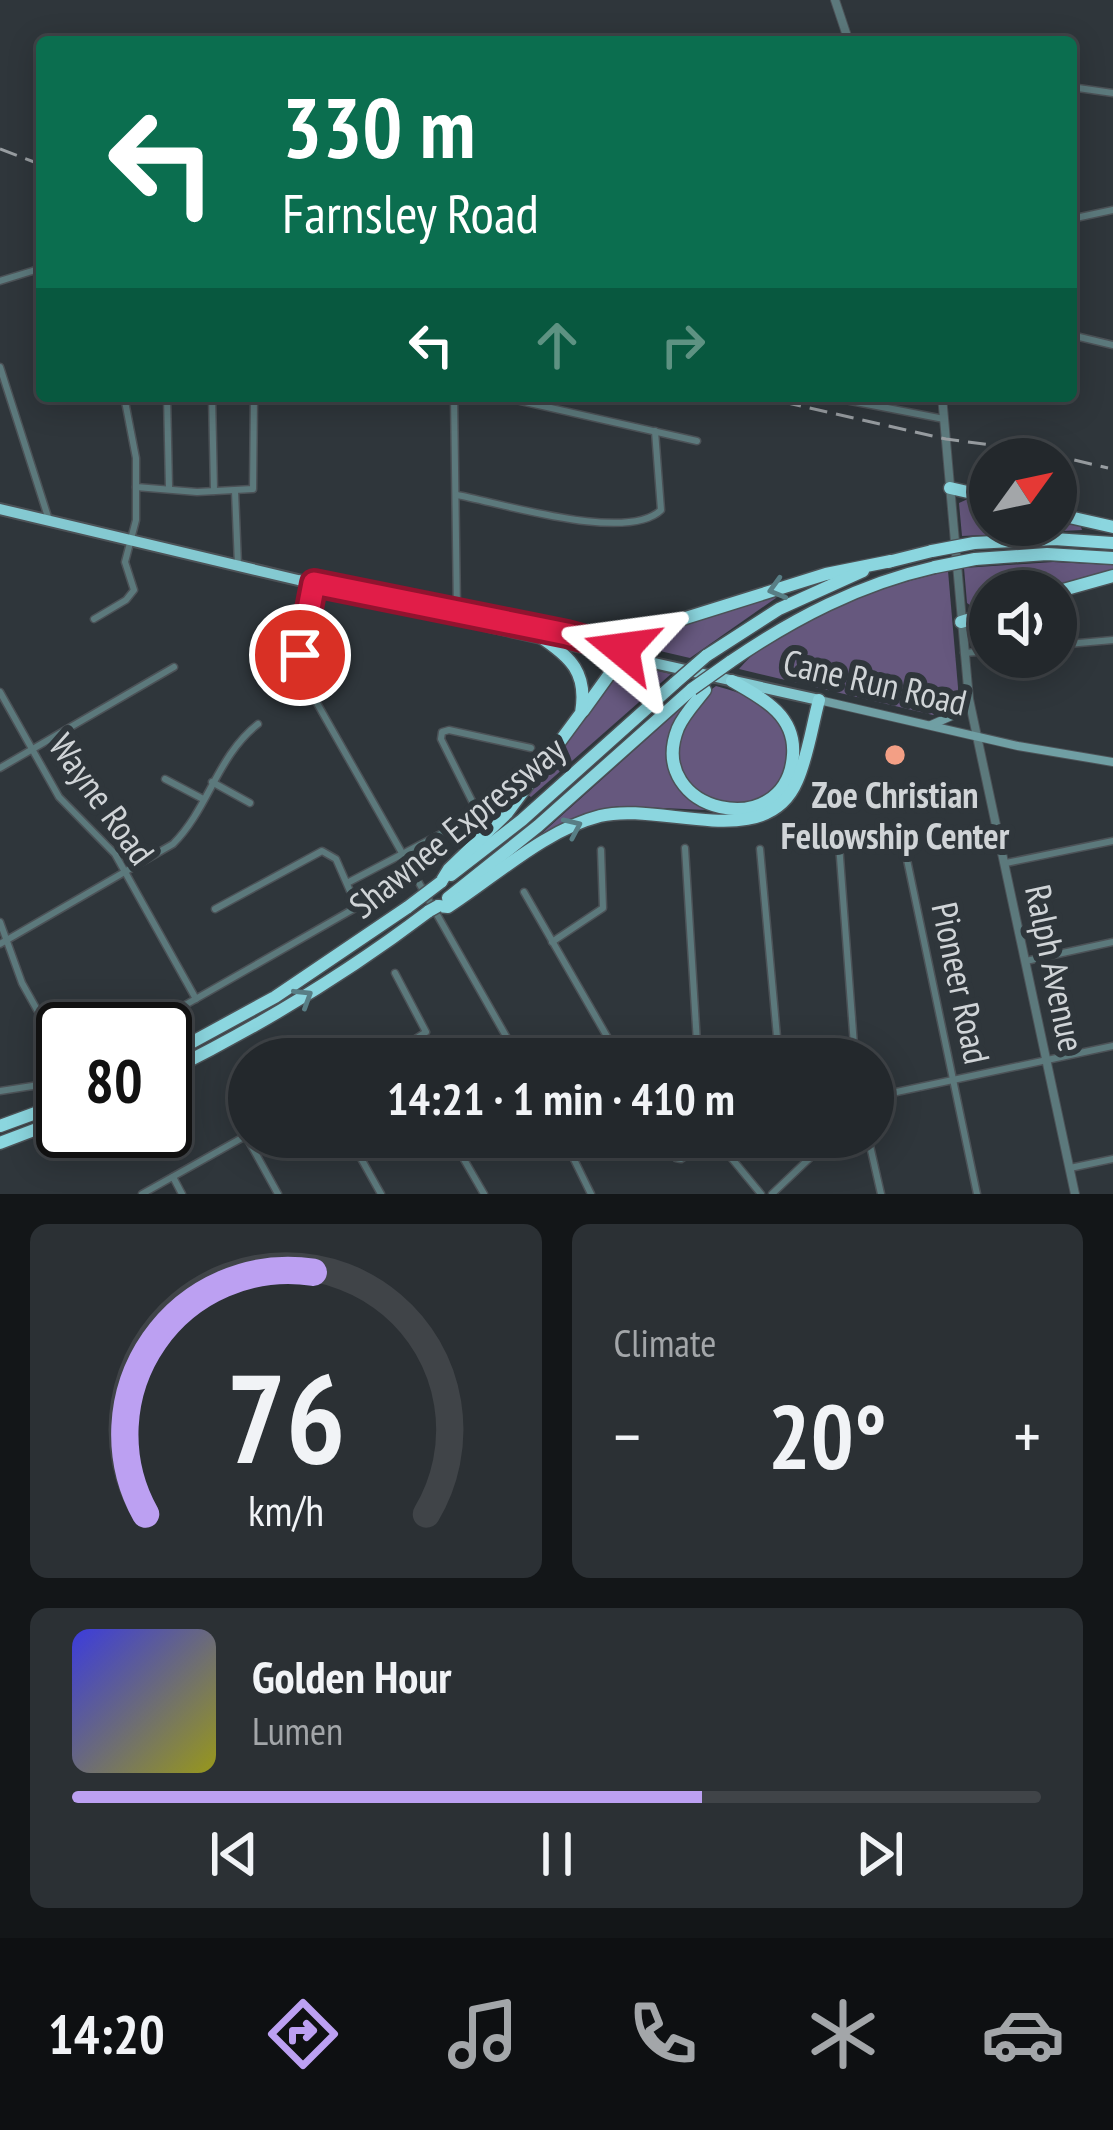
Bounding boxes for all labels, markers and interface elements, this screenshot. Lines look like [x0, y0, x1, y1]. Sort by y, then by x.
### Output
text: 330 m [282, 72, 475, 181]
icon: left [84, 84, 240, 240]
text: Farnsley Road [282, 178, 539, 248]
icon: left [398, 312, 464, 378]
icon: ahead [524, 312, 590, 378]
icon: right [650, 312, 716, 378]
north arrow [969, 438, 1077, 546]
map controls [969, 438, 1077, 678]
button: sound [969, 570, 1077, 678]
one-way arrow [767, 574, 788, 599]
position arrow [559, 586, 685, 712]
pin [249, 604, 351, 706]
icon: arrive [267, 622, 333, 688]
street label: Cane Run Road [779, 638, 971, 725]
street label: Wayne Road [39, 724, 166, 873]
street label: Shawnee Expressway [339, 725, 574, 928]
marker: Zoe Christian Fellowship Center [882, 742, 908, 768]
place label: Zoe Christian Fellowship Center [781, 771, 1010, 859]
one-way arrow [561, 818, 582, 842]
street label: Ralph Avenue [1015, 880, 1096, 1056]
street label: Pioneer Road [921, 898, 1001, 1068]
one-way arrow [291, 989, 313, 1011]
speed limit sign: 80 [36, 1002, 192, 1158]
text: 14:21 · 1 min · 410 m [387, 1069, 735, 1127]
text: Climate [614, 1317, 716, 1368]
text: 76 [226, 1336, 345, 1497]
text: 20° [768, 1377, 887, 1494]
text: − [614, 1393, 641, 1478]
text: + [1014, 1393, 1041, 1478]
text: km/h [248, 1482, 324, 1538]
text: Golden Hour [252, 1647, 452, 1705]
text: Lumen [252, 1705, 343, 1756]
icon: previous [201, 1821, 267, 1887]
icon: pause [524, 1821, 590, 1887]
icon: next [847, 1821, 913, 1887]
icon: directions [261, 1992, 345, 2076]
icon: music [441, 1992, 525, 2076]
icon: phone [621, 1992, 705, 2076]
icon: climate [801, 1992, 885, 2076]
icon: car [981, 1992, 1065, 2076]
text: 14:20 [48, 1999, 165, 2069]

